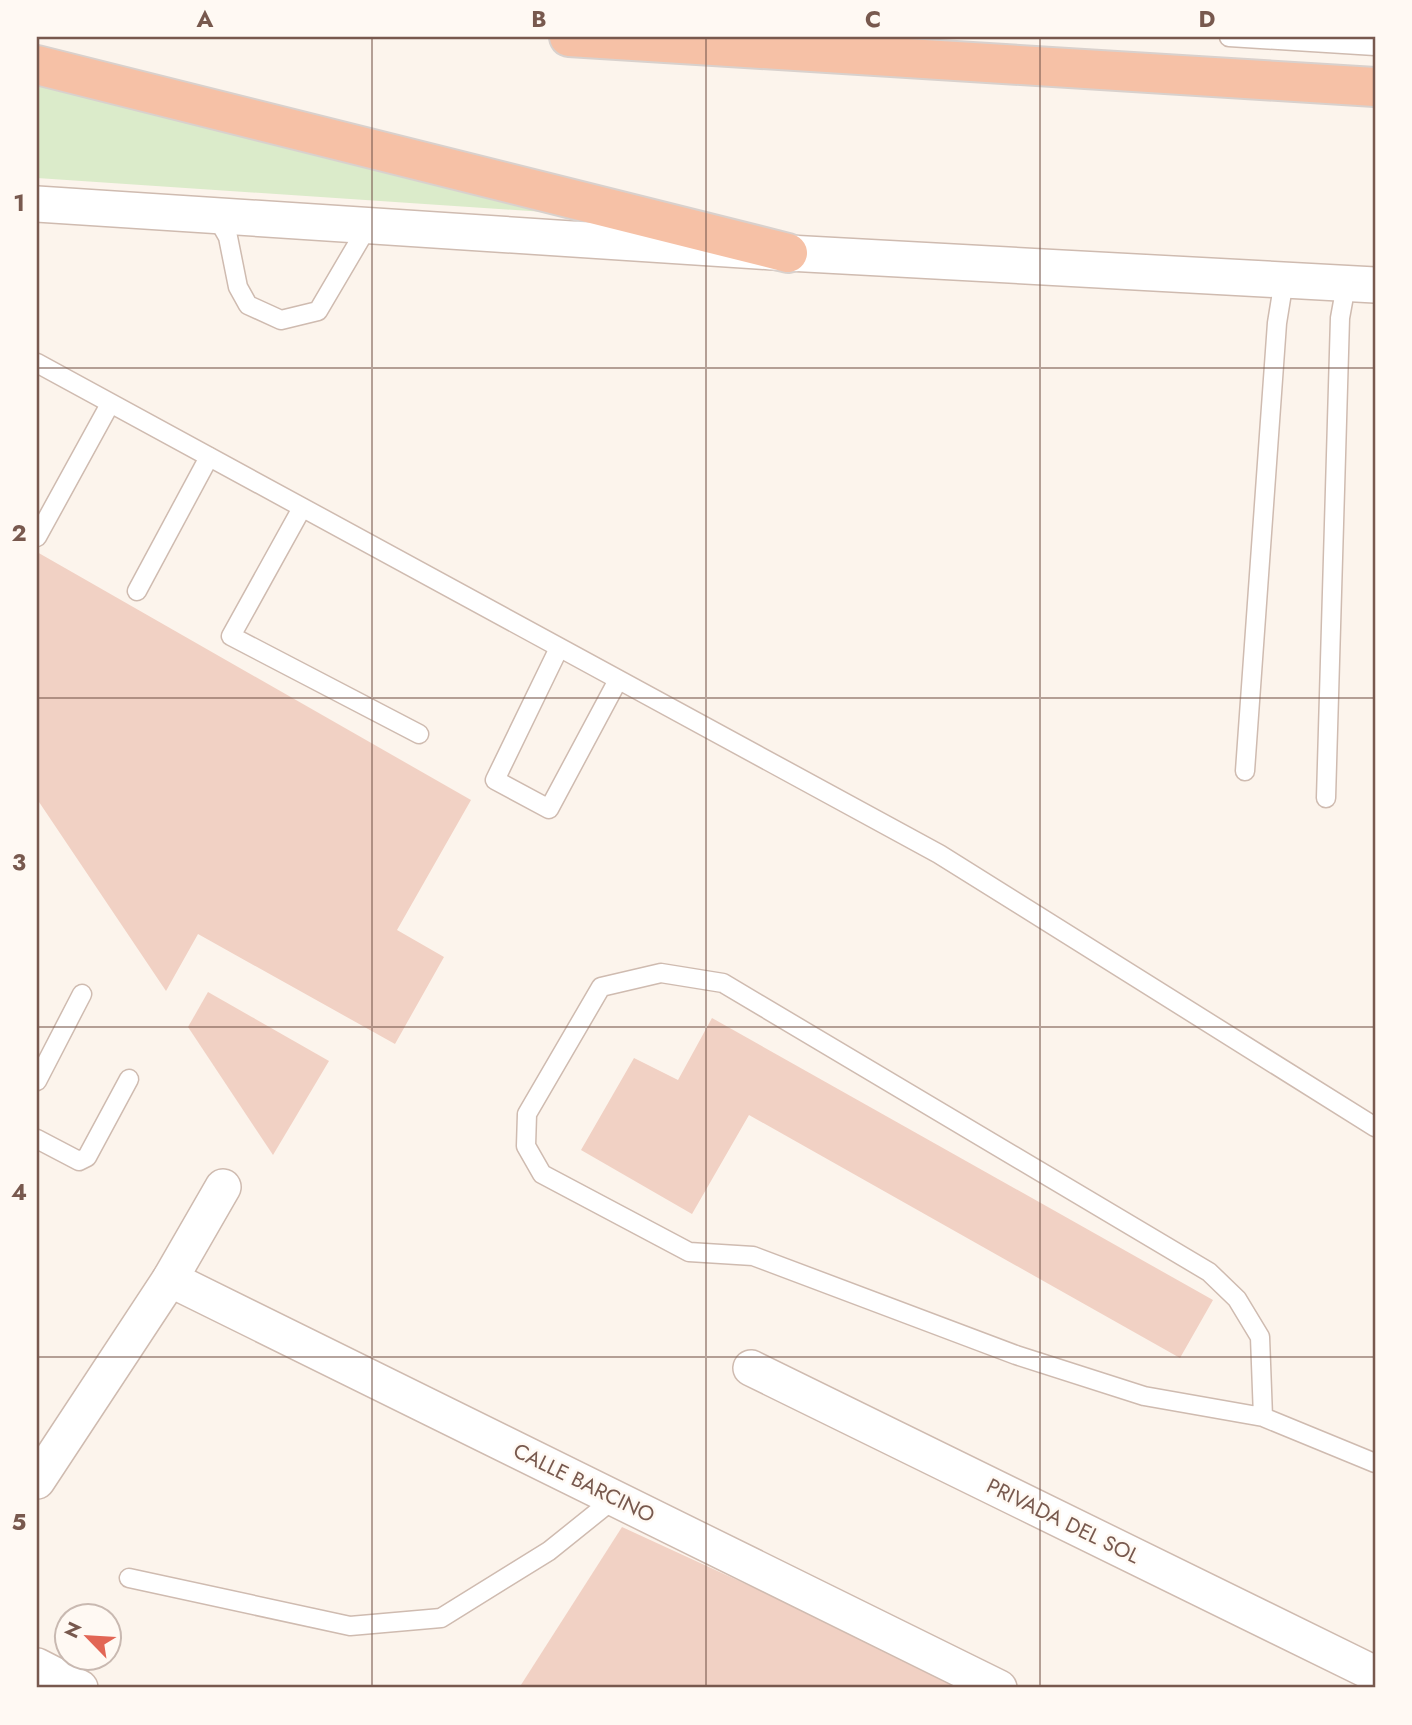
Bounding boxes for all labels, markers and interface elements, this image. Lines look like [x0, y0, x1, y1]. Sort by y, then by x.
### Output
text: A [196, 2, 214, 36]
text: B [531, 2, 547, 36]
text: C [865, 2, 881, 36]
text: D [1199, 2, 1216, 36]
text: 1 [13, 186, 25, 220]
text: 2 [11, 516, 27, 550]
text: 3 [12, 845, 26, 879]
text: 4 [11, 1175, 27, 1209]
street label: CALLE BARCINO [508, 1436, 660, 1530]
street label: PRIVADA DEL SOL [981, 1471, 1145, 1571]
text: 5 [12, 1505, 26, 1539]
north arrow [52, 1602, 122, 1672]
text: N [58, 1617, 88, 1643]

